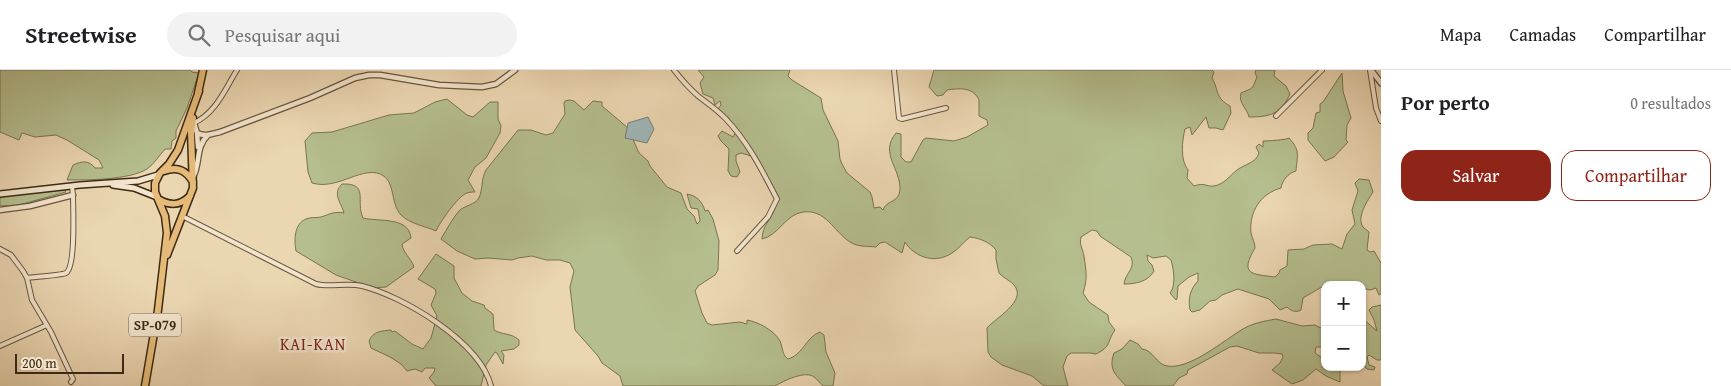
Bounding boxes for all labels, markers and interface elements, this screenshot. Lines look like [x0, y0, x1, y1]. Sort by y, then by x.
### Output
search box [167, 12, 517, 57]
text: Streetwise [25, 17, 137, 52]
icon: search [185, 21, 213, 49]
text: Pesquisar aqui [225, 21, 340, 49]
text: Mapa [1440, 21, 1481, 48]
text: Camadas [1509, 21, 1576, 48]
text: Compartilhar [1604, 21, 1706, 48]
text: Por perto [1401, 87, 1490, 118]
text: 0 resultados [1630, 91, 1711, 115]
button: Salvar [1401, 150, 1551, 201]
button: Compartilhar [1561, 150, 1711, 201]
map controls [1321, 281, 1366, 371]
button: + [1321, 281, 1366, 326]
road number: SP-079 [129, 314, 181, 336]
button: − [1321, 326, 1366, 371]
district label: KAI-KAN [280, 332, 346, 356]
scale bar [15, 351, 124, 374]
text: 200 m [22, 353, 57, 373]

